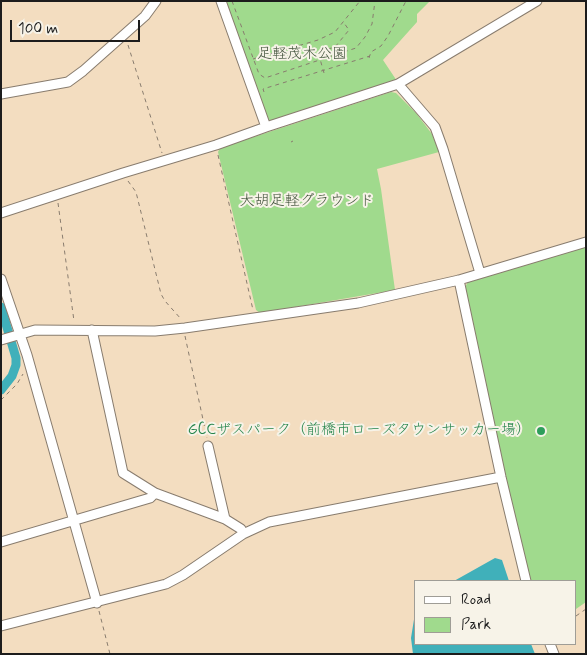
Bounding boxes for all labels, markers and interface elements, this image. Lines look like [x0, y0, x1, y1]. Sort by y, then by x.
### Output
scale bar [12, 10, 142, 42]
text: 100 m [18, 19, 58, 39]
park label: 足軽茂木公園 [257, 46, 347, 64]
park label: 大胡足軽グラウンド [240, 193, 374, 211]
place label: GCCザスパーク（前橋市ローズタウンサッカー場） [188, 422, 531, 440]
marker: GCCザスパーク（前橋市ローズタウンサッカー場） [535, 425, 547, 437]
legend [414, 580, 577, 645]
text: Road [461, 590, 491, 610]
text: Park [461, 615, 491, 635]

